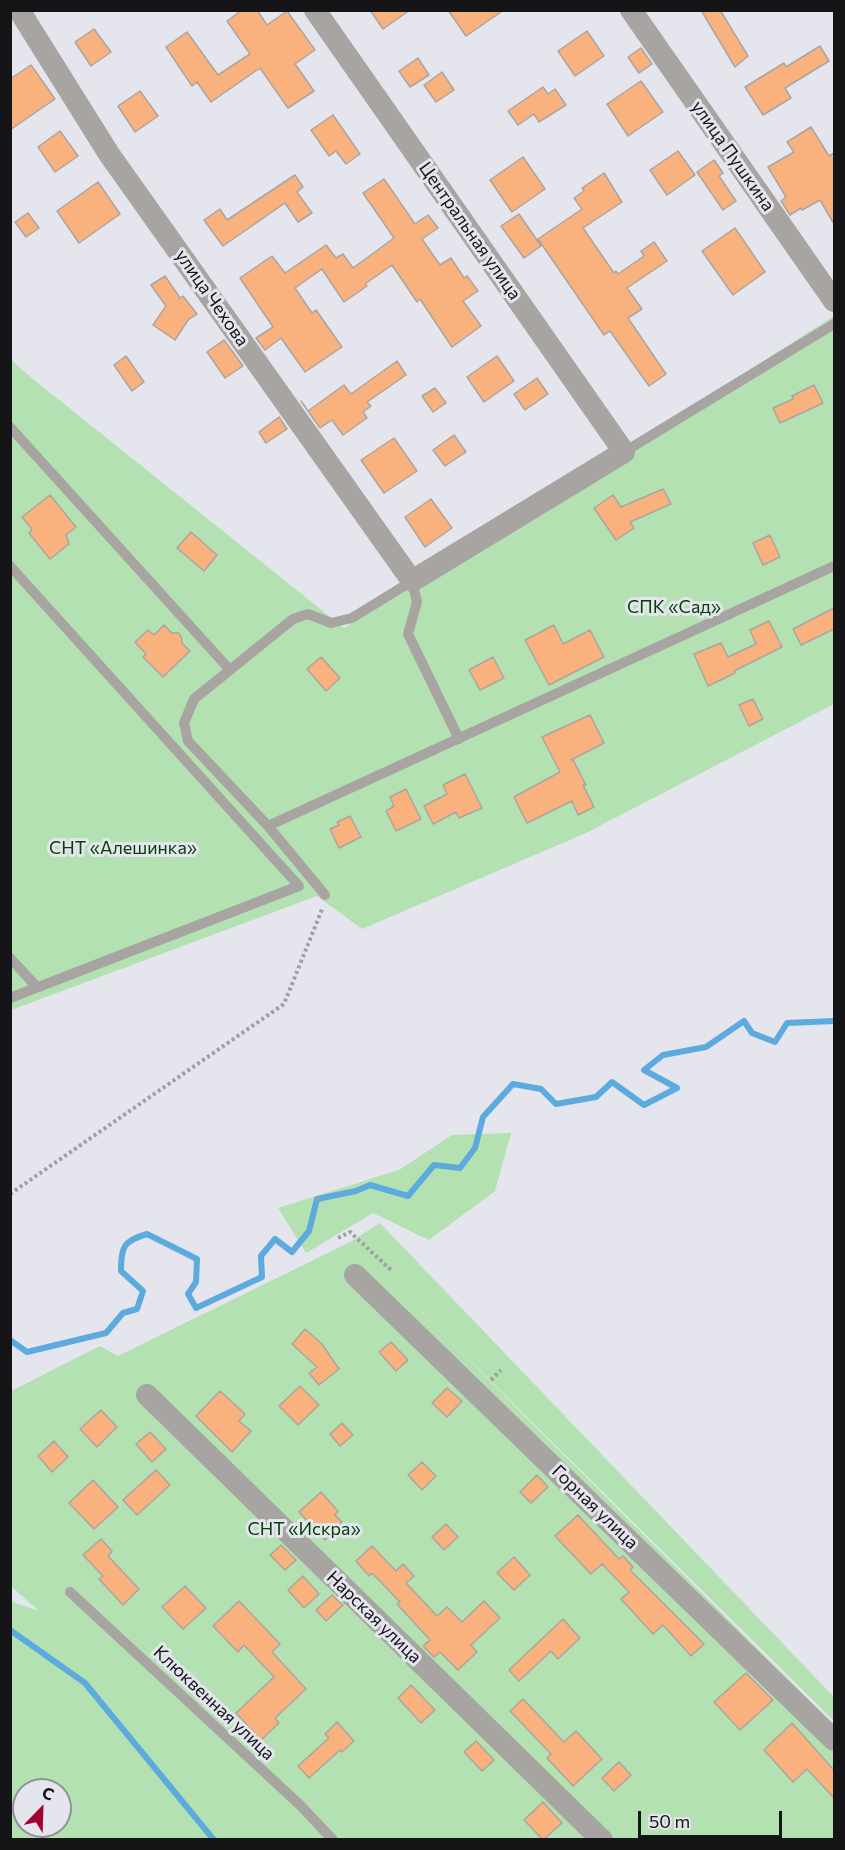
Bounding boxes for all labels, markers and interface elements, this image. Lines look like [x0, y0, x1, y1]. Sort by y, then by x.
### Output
street label: улица Пушкина [687, 97, 779, 215]
street label: Центральная улица [414, 158, 526, 304]
street label: улица Чехова [171, 245, 253, 351]
park label: СПК «Сад» [627, 596, 721, 618]
park label: СНТ «Алешинка» [49, 837, 197, 859]
street label: Горная улица [547, 1460, 643, 1554]
park label: СНТ «Искра» [247, 1518, 361, 1540]
street label: Нарская улица [322, 1566, 426, 1668]
street label: Клюквенная улица [149, 1641, 279, 1765]
north arrow [12, 1778, 72, 1838]
text: С [40, 1782, 57, 1804]
scale bar [641, 1799, 785, 1837]
text: 50 m [649, 1810, 690, 1832]

